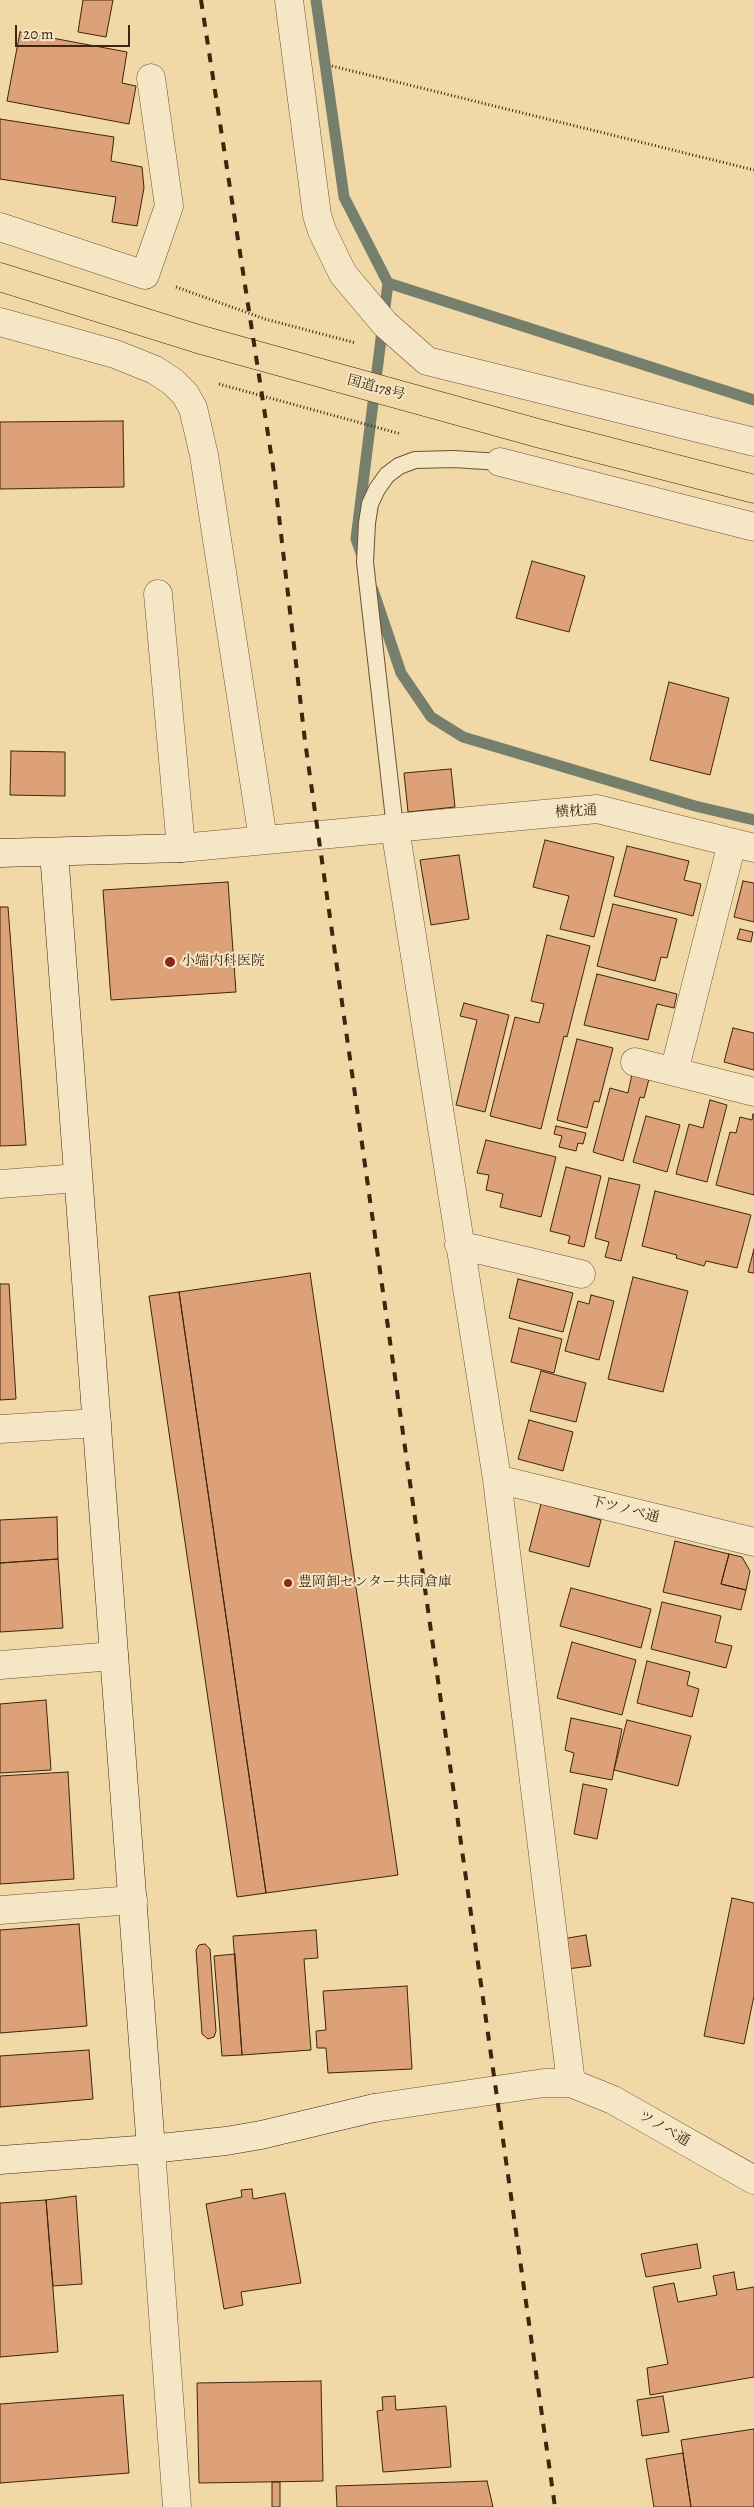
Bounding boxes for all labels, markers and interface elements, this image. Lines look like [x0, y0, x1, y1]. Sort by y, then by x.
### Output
scale bar [18, 15, 132, 47]
text: 20 m [23, 24, 54, 44]
street label: 国道178号 [345, 372, 407, 404]
street label: 横枕通 [555, 803, 597, 821]
place label: 小端内科医院 [181, 954, 265, 970]
marker: 小端内科医院 [163, 955, 177, 969]
street label: 下ツノベ通 [589, 1493, 661, 1527]
place label: 豊岡卸センター共同倉庫 [298, 1575, 452, 1591]
marker: 豊岡卸センター共同倉庫 [282, 1577, 294, 1589]
street label: ツノベ通 [636, 2108, 692, 2150]

